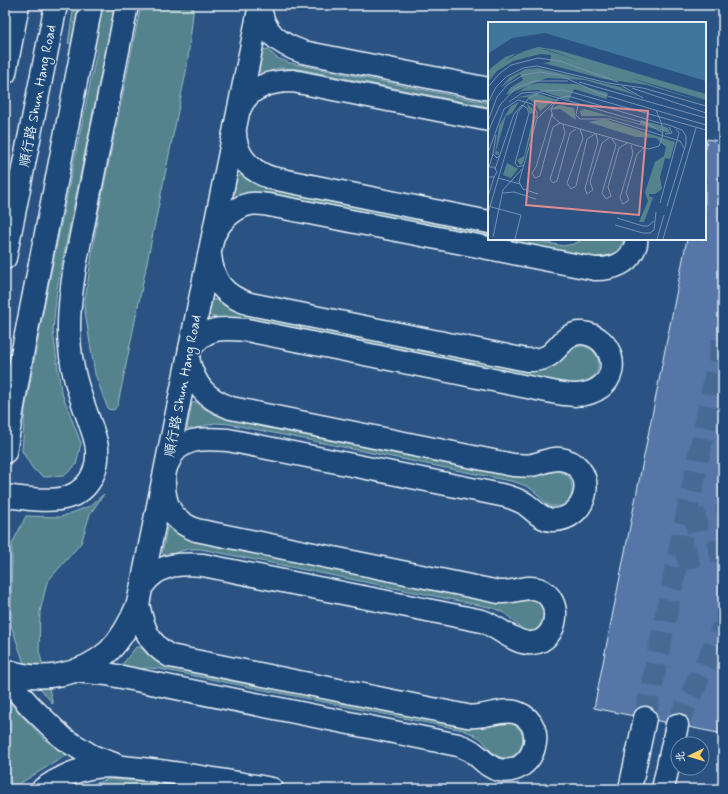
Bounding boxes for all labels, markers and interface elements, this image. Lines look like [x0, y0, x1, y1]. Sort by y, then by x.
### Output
inset map [488, 22, 706, 240]
street label: 順行路 Shun Hang Road [15, 23, 62, 169]
street label: 順行路 Shun Hang Road [160, 313, 207, 459]
north arrow [670, 736, 710, 776]
text: 北 [674, 751, 688, 763]

